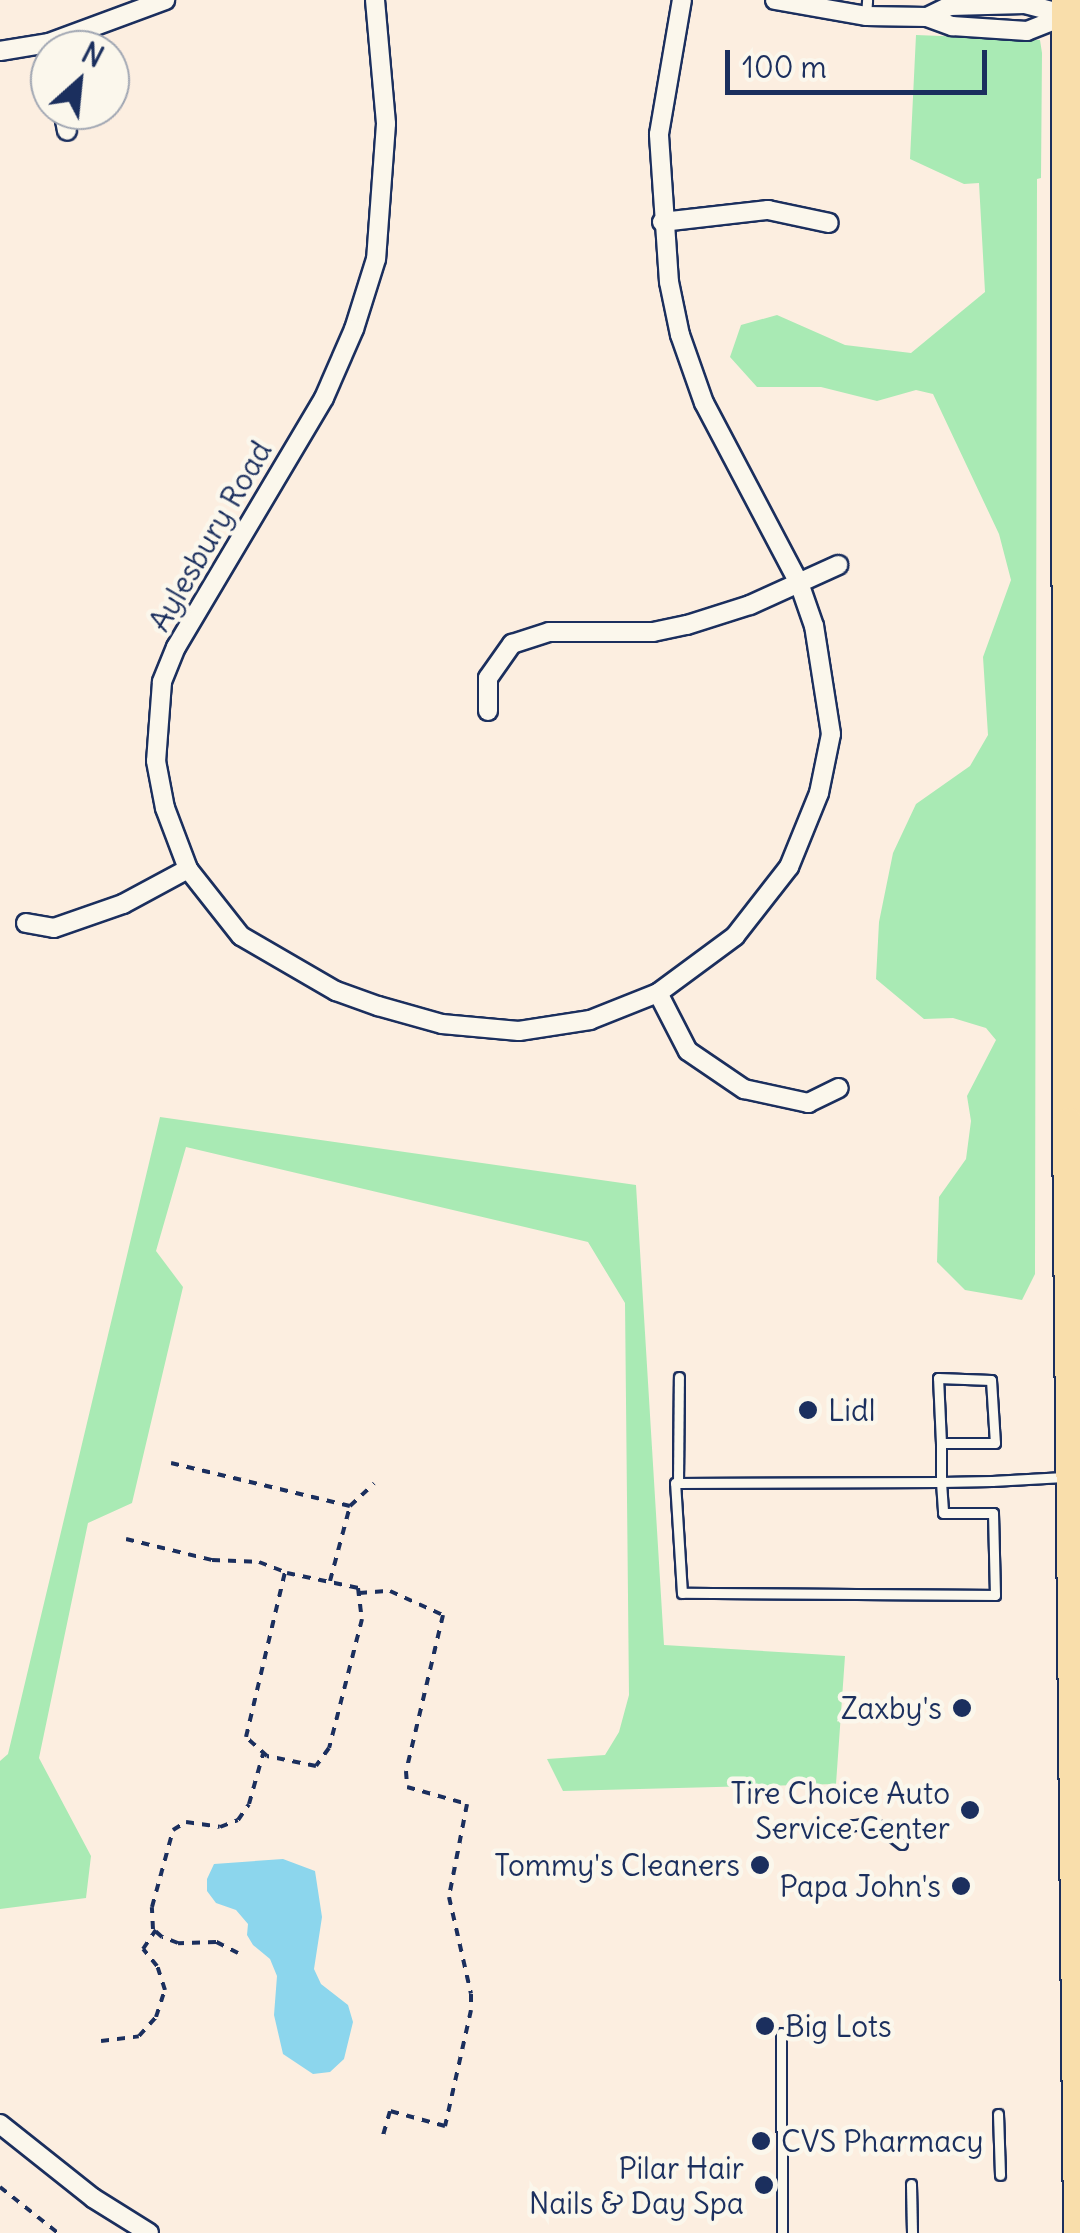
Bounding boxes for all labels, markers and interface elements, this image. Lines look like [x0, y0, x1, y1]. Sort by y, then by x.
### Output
north arrow [30, 30, 130, 130]
scale bar [730, 30, 992, 92]
text: N [76, 35, 110, 75]
text: 100 m [742, 48, 827, 86]
street label: Aylesbury Road [141, 434, 279, 638]
place label: Lidl [828, 1392, 875, 1428]
marker: Lidl [797, 1399, 819, 1421]
place label: Zaxby's [841, 1690, 942, 1726]
marker: Zaxby's [951, 1697, 973, 1719]
place label: Tire Choice Auto Service Center [731, 1775, 950, 1846]
marker: Tire Choice Auto Service Center [959, 1799, 981, 1821]
place label: Tommy's Cleaners [494, 1847, 740, 1883]
marker: Tommy's Cleaners [749, 1854, 771, 1876]
place label: Papa John's [780, 1868, 941, 1904]
marker: Papa John's [950, 1875, 972, 1897]
place label: Big Lots [785, 2008, 892, 2044]
marker: Big Lots [754, 2015, 776, 2037]
place label: CVS Pharmacy [781, 2123, 984, 2159]
marker: CVS Pharmacy [750, 2130, 772, 2152]
place label: Pilar Hair Nails & Day Spa [529, 2150, 744, 2220]
marker: Pilar Hair Nails & Day Spa [753, 2174, 775, 2196]

